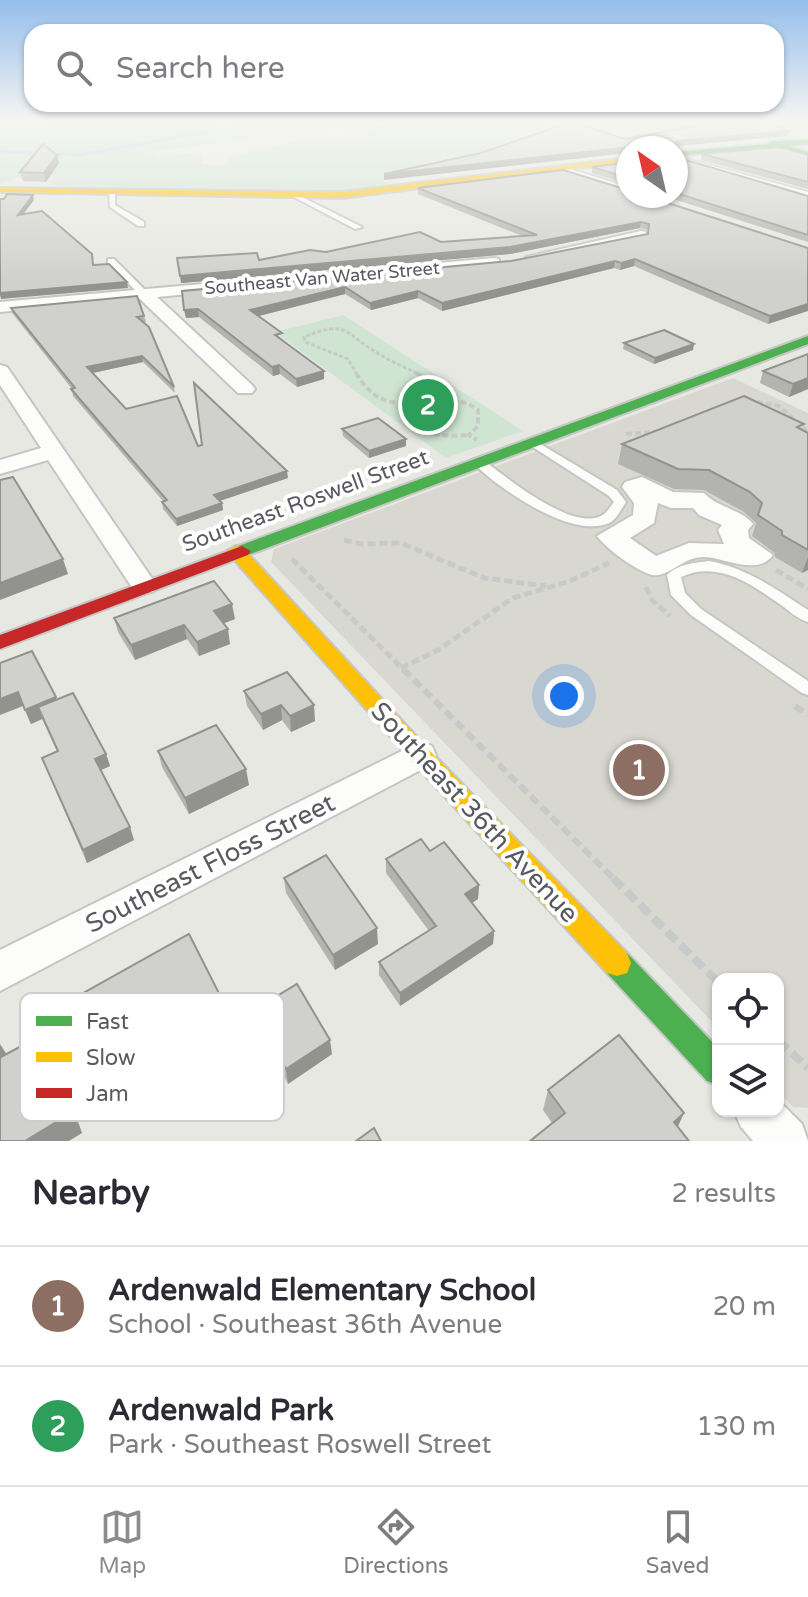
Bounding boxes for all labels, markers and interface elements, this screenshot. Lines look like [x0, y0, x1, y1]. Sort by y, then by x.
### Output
search box [24, 24, 784, 112]
icon: search [52, 46, 96, 90]
text: Search here [116, 50, 285, 87]
north arrow [616, 136, 688, 208]
street label: Southeast Van Water Street [204, 257, 441, 299]
pin: 2 [402, 375, 454, 435]
street label: Southeast Roswell Street [179, 444, 432, 558]
your location [544, 676, 584, 716]
street label: Southeast 36th Avenue [364, 696, 585, 929]
pin: 1 [613, 740, 665, 800]
street label: Southeast Floss Street [80, 787, 340, 940]
map controls [712, 973, 784, 1117]
button: locate [712, 973, 784, 1045]
legend [20, 993, 284, 1121]
text: Fast [86, 1009, 129, 1035]
text: Slow [86, 1045, 136, 1071]
button: layers [712, 1045, 784, 1117]
text: Jam [86, 1081, 129, 1107]
text: Nearby [32, 1173, 150, 1214]
text: 2 results [671, 1178, 776, 1209]
text: Ardenwald Elementary School [108, 1272, 536, 1309]
text: 1 [50, 1291, 66, 1322]
text: 20 m [713, 1291, 776, 1322]
text: School · Southeast 36th Avenue [108, 1309, 502, 1340]
text: Ardenwald Park [108, 1392, 334, 1429]
text: 2 [50, 1411, 66, 1442]
text: 130 m [696, 1411, 776, 1442]
text: Park · Southeast Roswell Street [108, 1429, 491, 1460]
tab: Map [99, 1505, 146, 1579]
tab: Directions [343, 1505, 449, 1579]
tab: Saved [646, 1505, 709, 1579]

